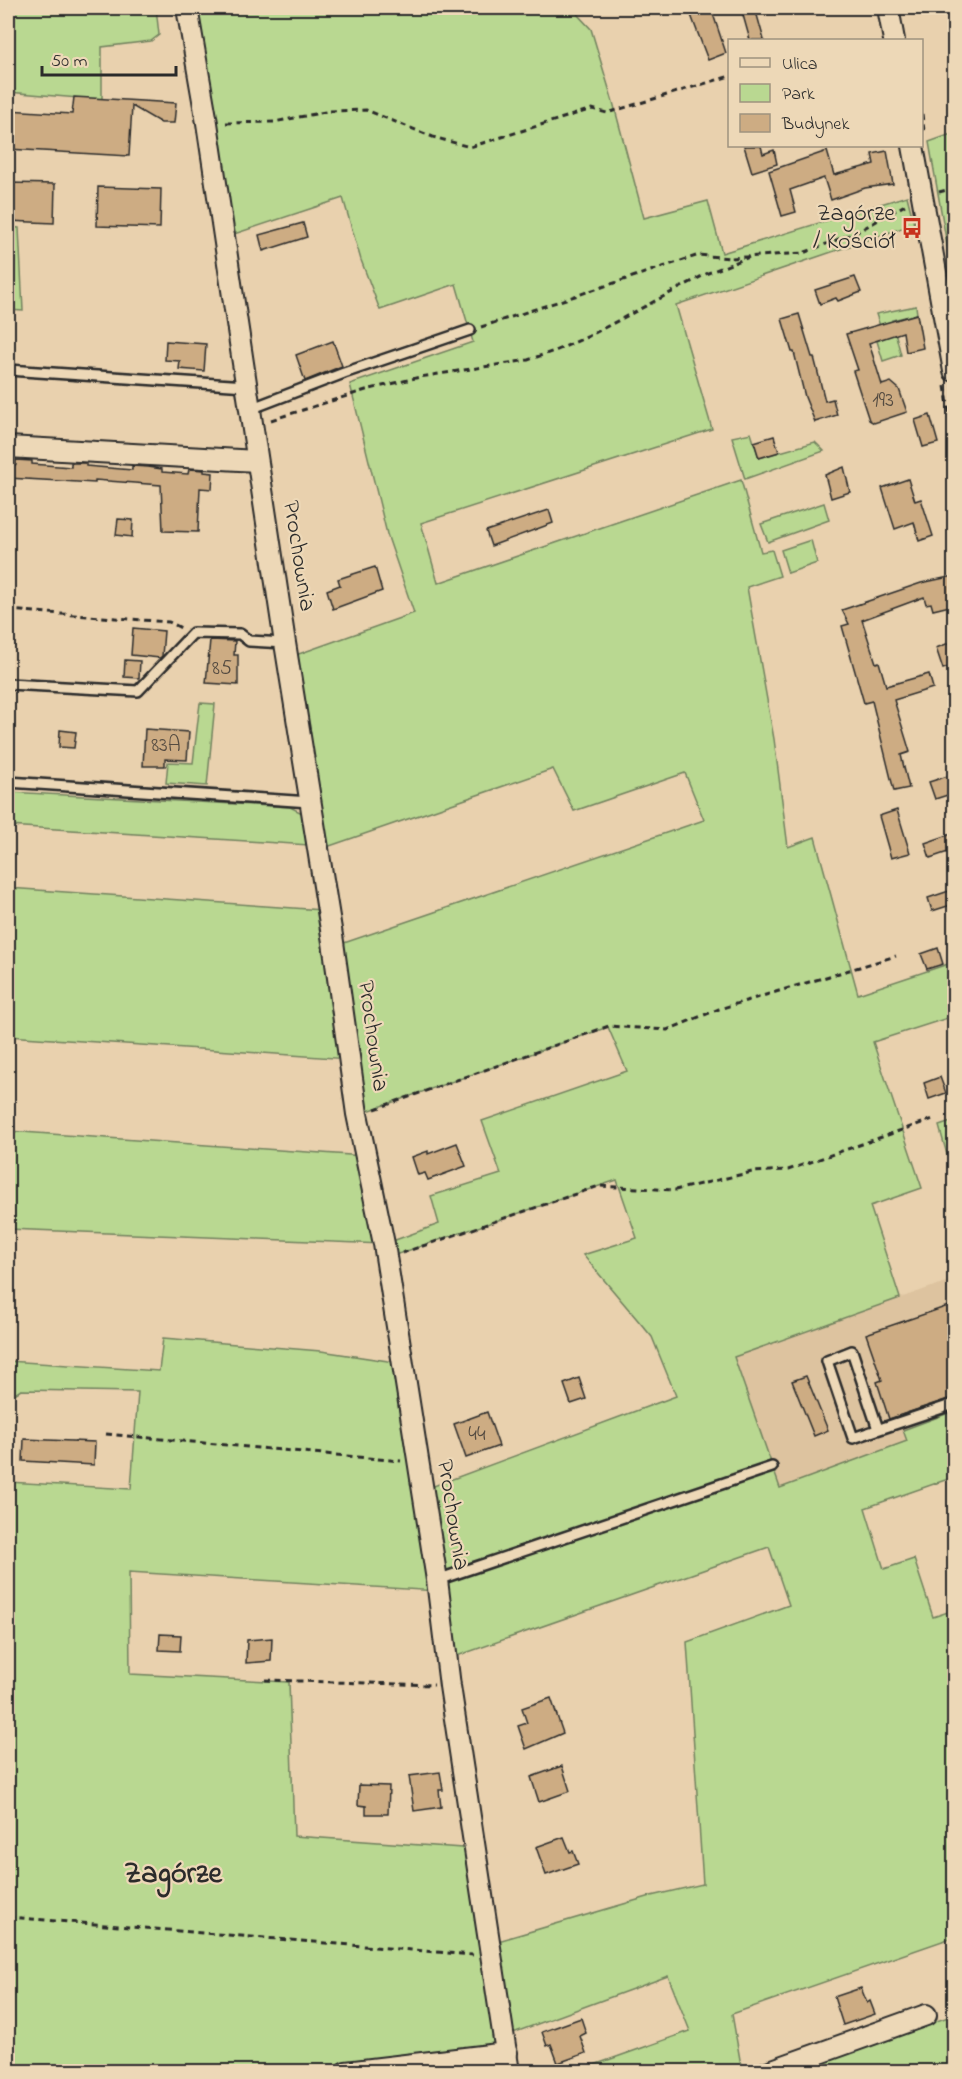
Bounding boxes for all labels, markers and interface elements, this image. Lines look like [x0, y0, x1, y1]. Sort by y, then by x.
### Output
scale bar [42, 39, 176, 77]
legend [728, 39, 923, 147]
text: 50 m [51, 49, 88, 75]
text: Ulica [782, 52, 817, 78]
text: Park [782, 82, 815, 108]
text: Budynek [781, 112, 849, 138]
place label: Zagórze / Kościół [813, 197, 896, 260]
bus stop icon: Zagórze / Kościół [900, 216, 924, 240]
house number: 193 [872, 386, 894, 416]
street label: Prochownia [272, 498, 324, 614]
house number: 85 [212, 654, 232, 684]
house number: 83A [151, 731, 181, 761]
street label: Prochownia [347, 978, 397, 1094]
house number: 44 [468, 1420, 486, 1450]
street label: Prochownia [426, 1457, 478, 1573]
district label: Zagórze [124, 1853, 223, 1898]

